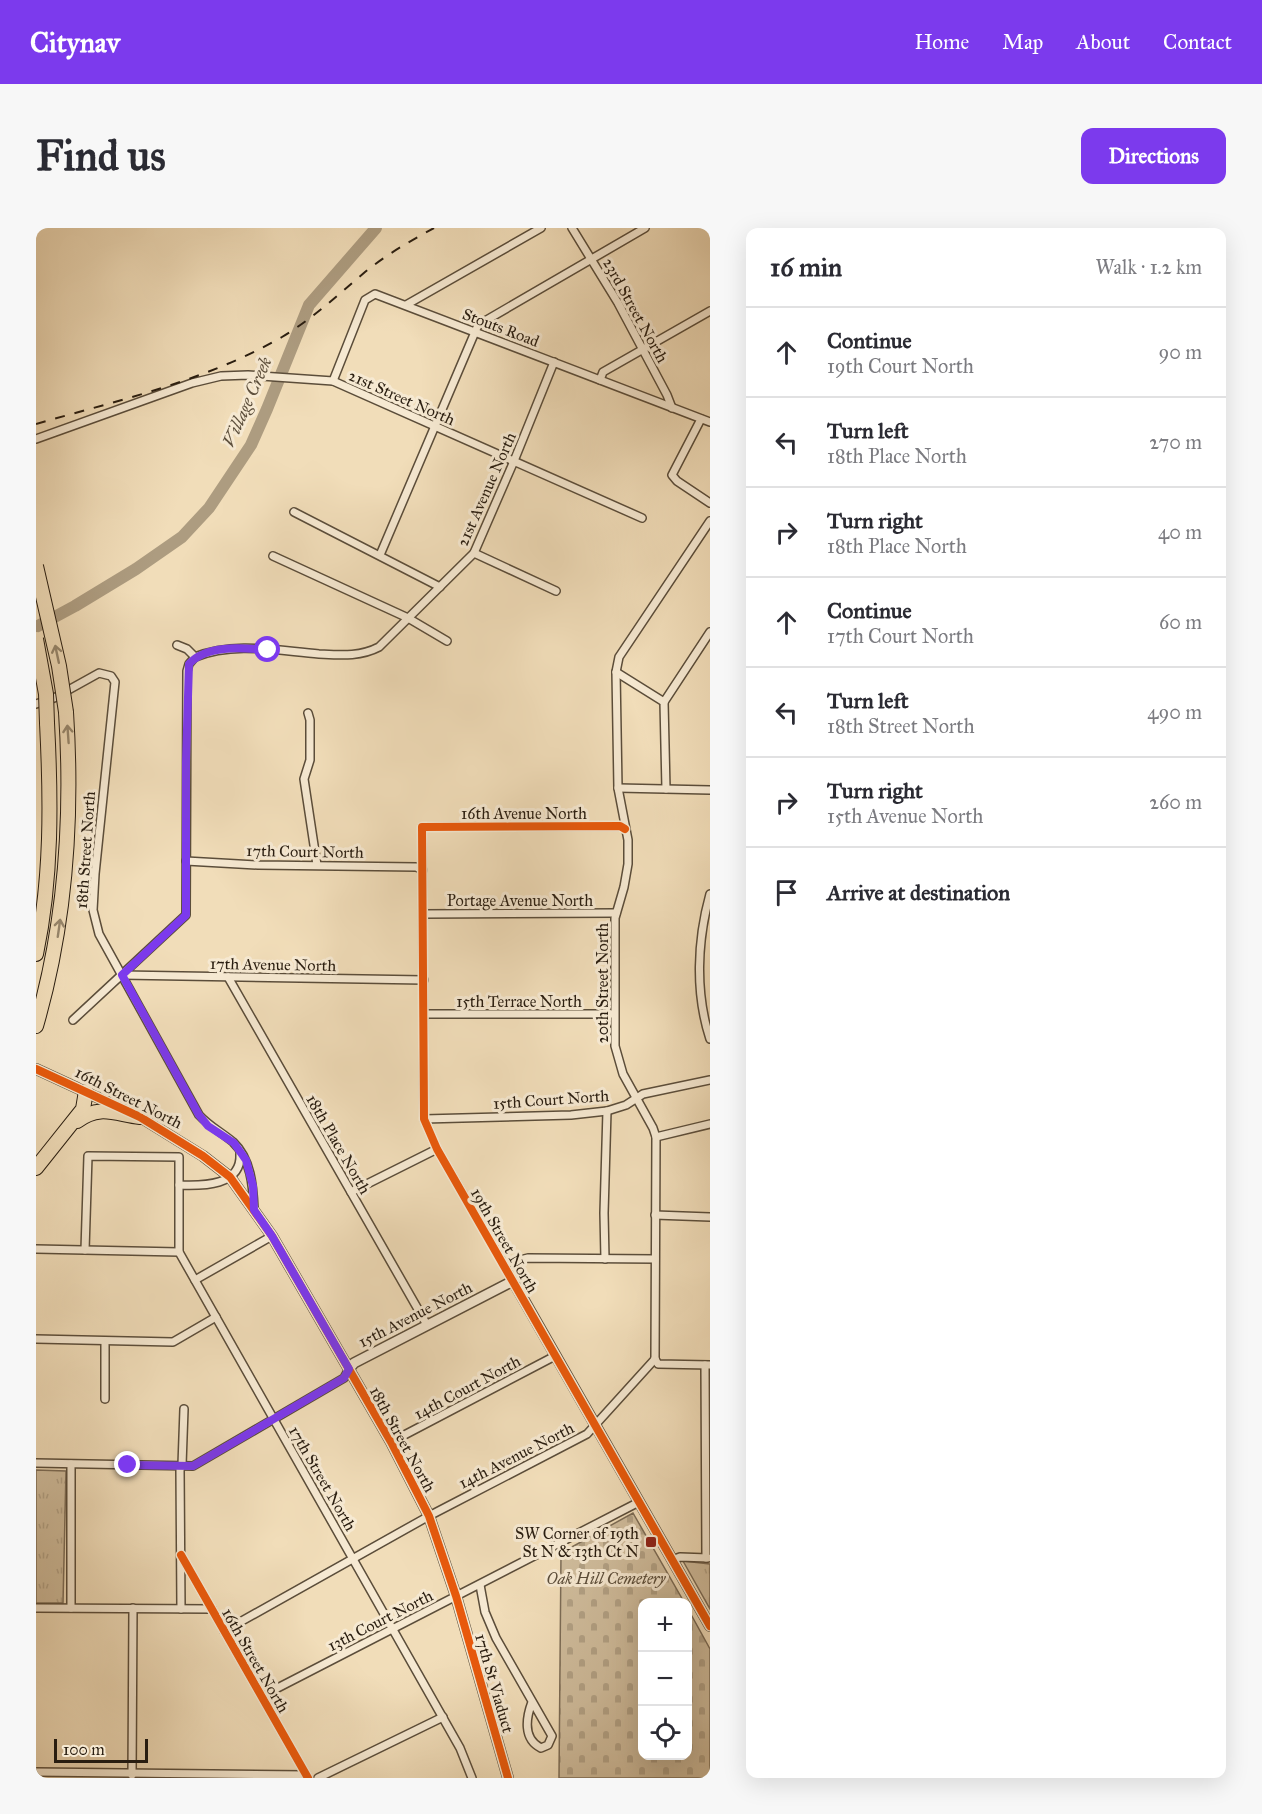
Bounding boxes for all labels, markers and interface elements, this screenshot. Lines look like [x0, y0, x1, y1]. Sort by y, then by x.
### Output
text: Citynav [30, 25, 120, 60]
text: Home [914, 29, 969, 55]
text: Map [1002, 29, 1043, 55]
text: About [1076, 29, 1130, 55]
text: Contact [1163, 29, 1232, 55]
button: Directions [1081, 128, 1226, 184]
text: Find us [36, 130, 166, 182]
text: 16 min [770, 251, 842, 283]
street label: 23rd Street North [599, 255, 672, 366]
text: Walk · 1.2 km [1096, 255, 1202, 279]
street label: Stouts Road [460, 304, 542, 351]
text: Continue [827, 327, 912, 354]
icon: ahead [770, 336, 803, 369]
text: 90 m [1159, 340, 1202, 364]
water label: Village Creek [217, 353, 277, 451]
text: 19th Court North [827, 354, 974, 378]
street label: 21st Street North [346, 366, 458, 429]
text: Turn left [827, 417, 909, 444]
icon: left [770, 426, 803, 459]
street label: 21st Avenue North [453, 429, 520, 549]
text: 270 m [1149, 430, 1202, 454]
text: 18th Place North [827, 444, 967, 468]
text: Turn right [827, 507, 923, 534]
icon: right [770, 516, 803, 549]
text: 40 m [1158, 520, 1202, 544]
text: 18th Place North [827, 534, 967, 558]
text: Continue [827, 597, 912, 624]
icon: ahead [770, 606, 803, 639]
text: 60 m [1159, 610, 1202, 634]
text: 17th Court North [827, 624, 974, 648]
route start [254, 636, 280, 662]
one-way arrow [51, 645, 62, 665]
text: Turn left [827, 687, 909, 714]
icon: left [770, 696, 803, 729]
text: 490 m [1147, 700, 1202, 724]
text: 18th Street North [827, 714, 975, 738]
one-way arrow [62, 724, 73, 744]
text: Turn right [827, 777, 923, 804]
icon: right [770, 786, 803, 819]
street label: 18th Street North [72, 790, 99, 910]
text: 260 m [1149, 790, 1202, 814]
street label: 16th Avenue North [461, 804, 587, 823]
text: 15th Avenue North [827, 804, 983, 828]
street label: 17th Court North [246, 841, 364, 862]
icon: arrive [770, 876, 803, 909]
text: Arrive at destination [827, 879, 1010, 906]
street label: Portage Avenue North [447, 891, 593, 911]
one-way arrow [53, 919, 64, 939]
street label: 20th Street North [593, 923, 612, 1043]
street label: 17th Avenue North [210, 954, 336, 975]
street label: 15th Terrace North [456, 992, 582, 1011]
street label: 16th Street North [72, 1062, 186, 1133]
street label: 15th Court North [492, 1086, 610, 1113]
street label: 18th Place North [302, 1091, 375, 1198]
street label: 19th Street North [467, 1184, 542, 1296]
street label: 15th Avenue North [355, 1278, 475, 1351]
street label: 14th Court North [411, 1351, 524, 1424]
street label: 18th Street North [366, 1383, 440, 1496]
street label: 14th Avenue North [455, 1418, 577, 1493]
street label: 17th Street North [285, 1422, 360, 1534]
route end [114, 1451, 140, 1477]
place label: SW Corner of 19th St N & 13th Ct N [515, 1524, 639, 1561]
marker: SW Corner of 19th St N & 13th Ct N [644, 1535, 658, 1549]
park label: Oak Hill Cemetery [547, 1569, 667, 1588]
street label: 13th Court North [324, 1586, 436, 1655]
map controls [638, 1598, 692, 1760]
button: + [638, 1598, 692, 1652]
street label: 16th Street North [218, 1605, 293, 1716]
street label: 17th St Viaduct [471, 1631, 518, 1735]
button: − [638, 1652, 692, 1706]
button: locate [638, 1706, 692, 1760]
scale bar [54, 1736, 148, 1764]
text: 100 m [63, 1740, 105, 1759]

